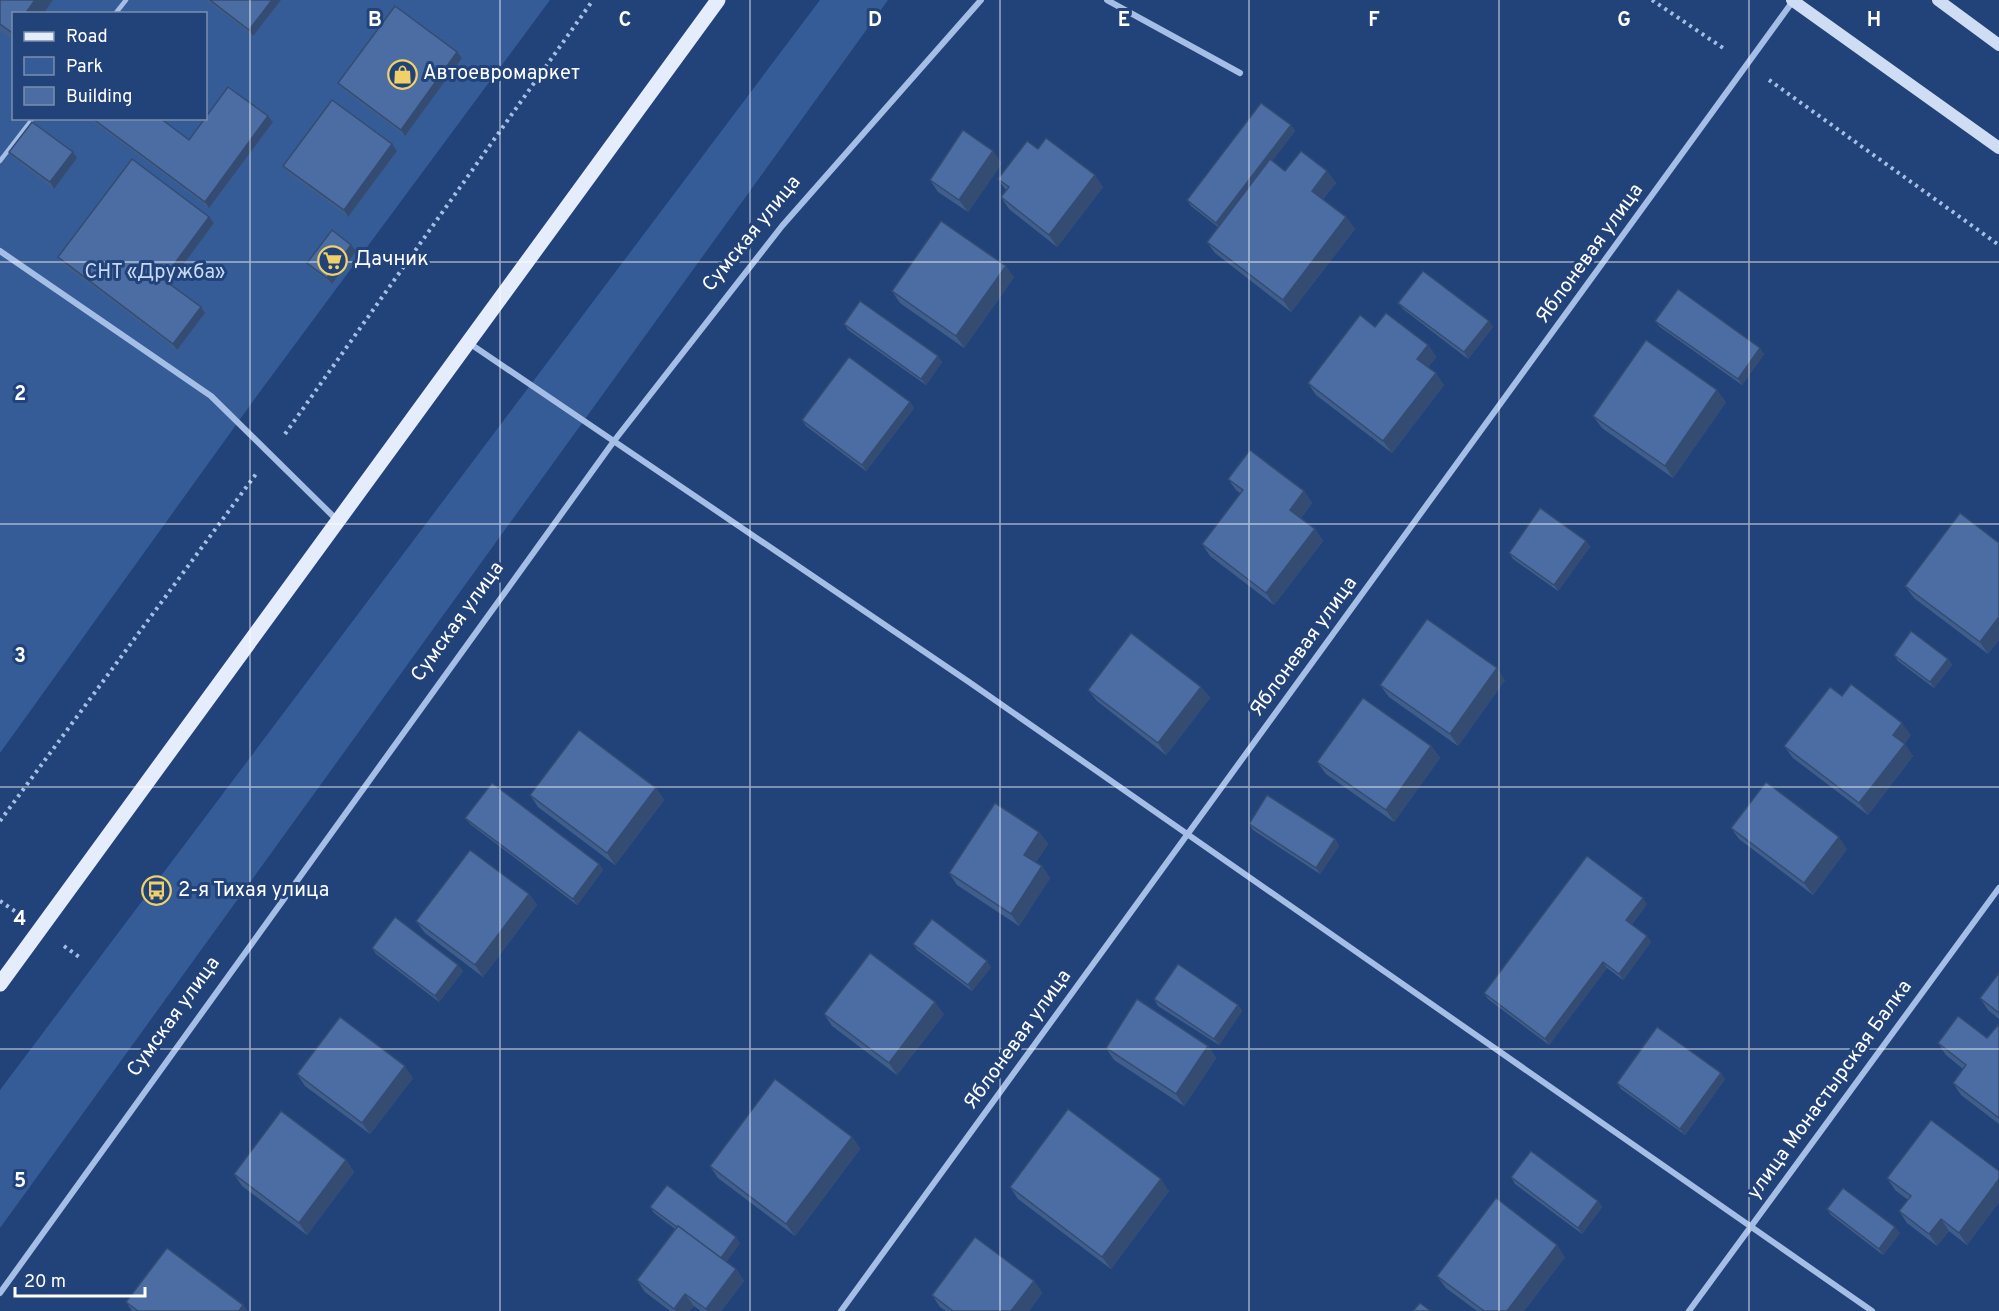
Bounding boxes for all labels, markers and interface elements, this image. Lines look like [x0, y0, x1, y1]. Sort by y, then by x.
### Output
text: B [368, 8, 382, 34]
text: C [619, 8, 631, 34]
text: D [868, 8, 882, 34]
text: E [1118, 8, 1130, 34]
text: F [1368, 8, 1380, 34]
text: G [1617, 8, 1631, 34]
text: H [1867, 8, 1881, 34]
legend [12, 12, 207, 120]
text: Road [66, 26, 108, 49]
text: Park [66, 56, 103, 79]
shop icon: Автоевромаркет [386, 58, 418, 90]
place label: Автоевромаркет [423, 61, 580, 87]
text: Building [66, 86, 132, 109]
street label: Сумская улица [697, 170, 807, 298]
street label: Яблоневая улица [1530, 179, 1650, 329]
supermarket icon: Дачник [317, 244, 349, 276]
place label: Дачник [354, 247, 429, 273]
park label: СНТ «Дружба» [85, 260, 225, 286]
text: 2 [14, 382, 26, 408]
street label: Сумская улица [406, 557, 510, 687]
street label: Яблоневая улица [1244, 572, 1364, 722]
text: 3 [14, 644, 26, 670]
bus stop icon: 2-я Тихая улица [141, 875, 173, 907]
place label: 2-я Тихая улица [178, 878, 329, 904]
text: 4 [14, 907, 26, 933]
street label: Сумская улица [122, 952, 226, 1082]
street label: Яблоневая улица [958, 965, 1078, 1115]
street label: улица Монастырская Балка [1742, 975, 1918, 1205]
text: 5 [14, 1169, 26, 1195]
scale bar [15, 1260, 146, 1298]
text: 20 m [24, 1271, 66, 1294]

